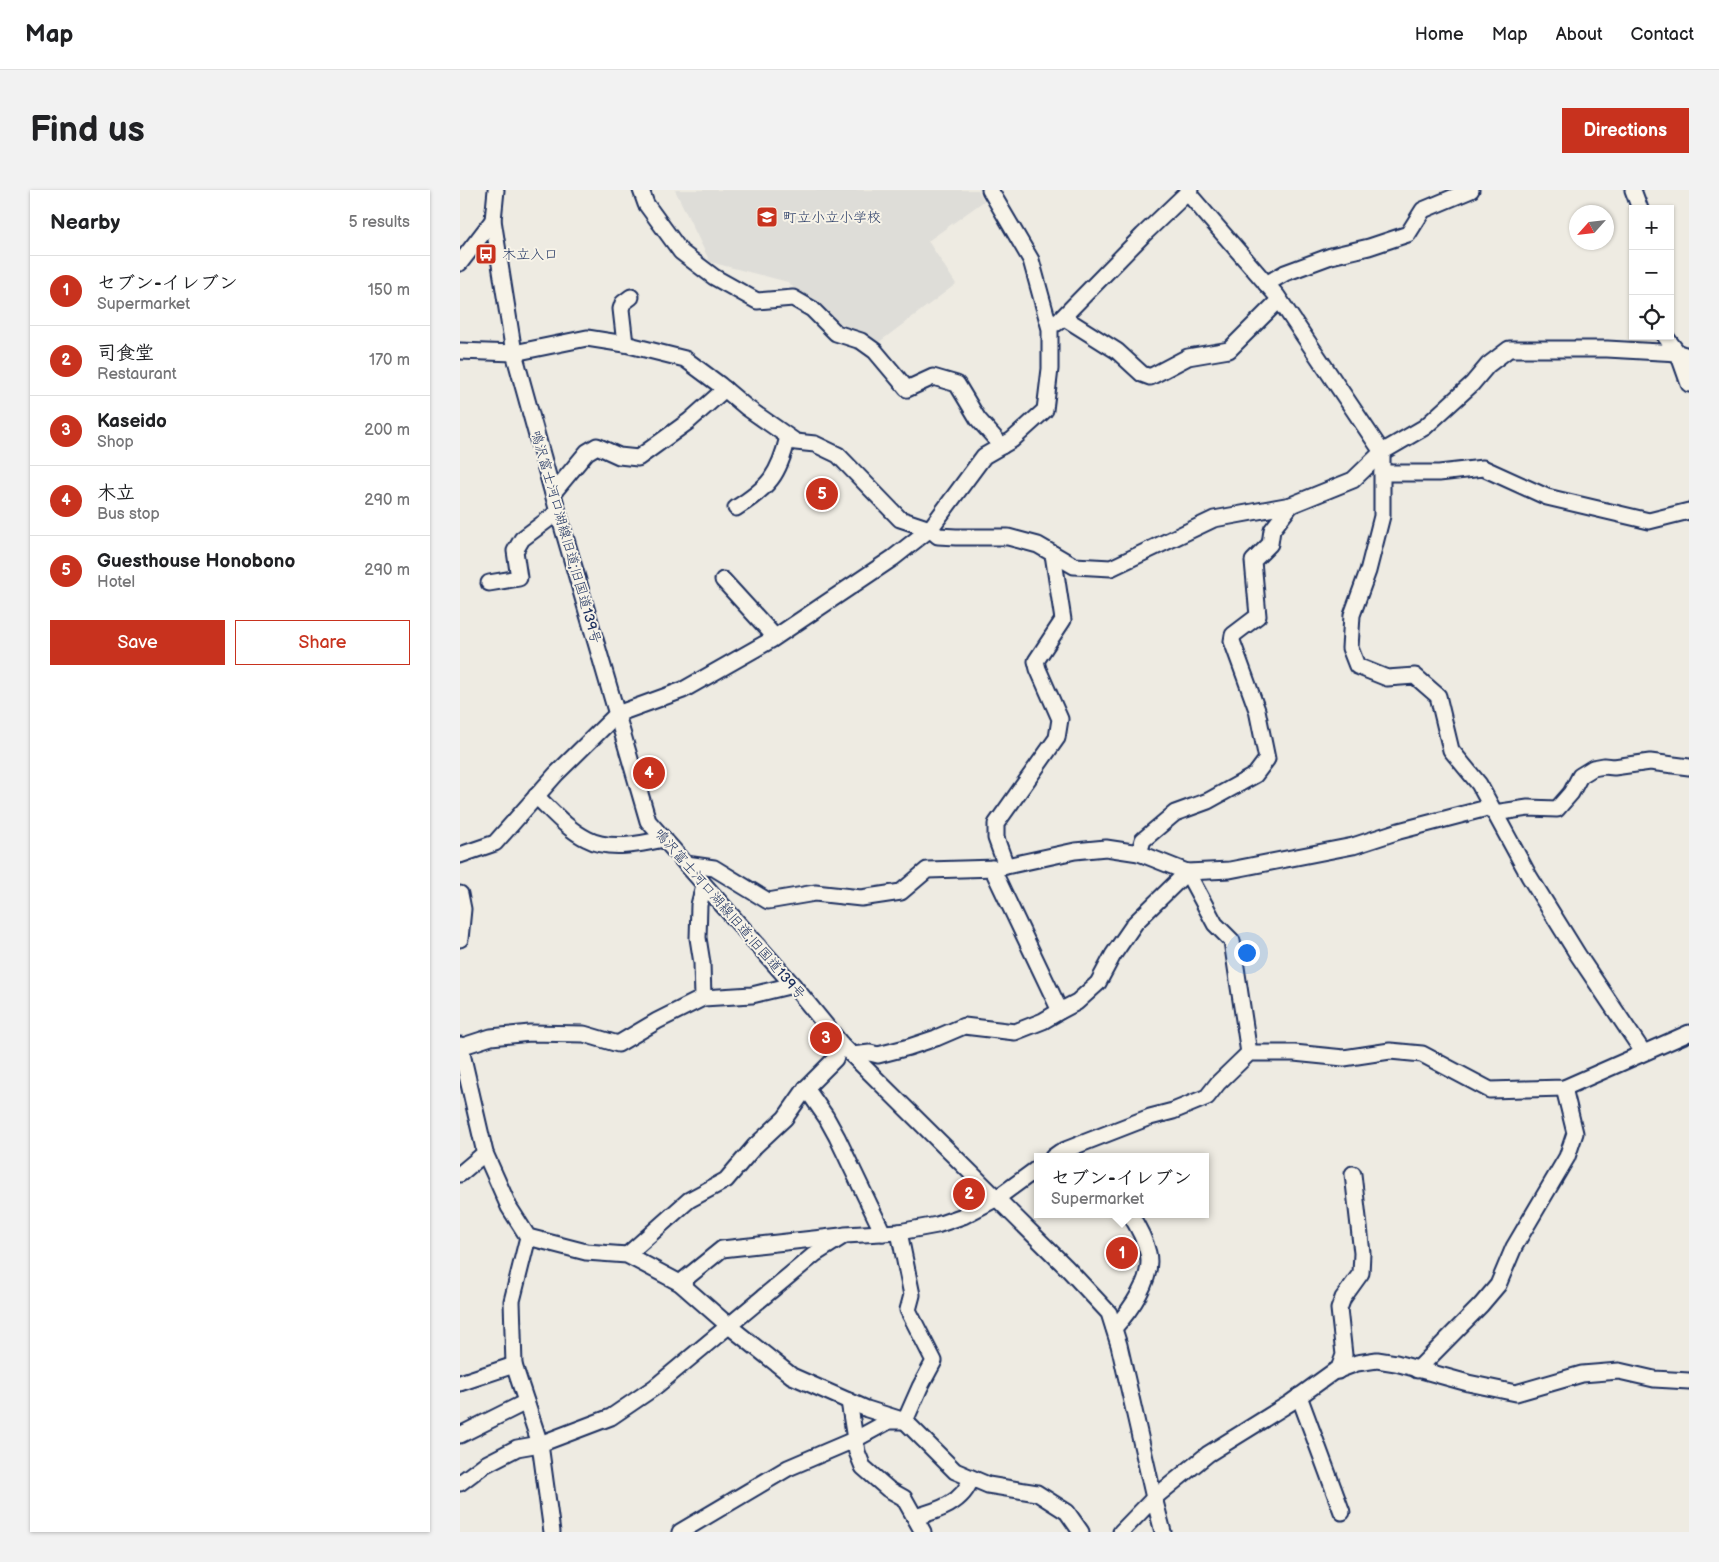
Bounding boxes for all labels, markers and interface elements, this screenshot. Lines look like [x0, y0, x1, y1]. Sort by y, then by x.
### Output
text: Map [25, 20, 73, 49]
text: Home [1415, 24, 1464, 45]
text: Map [1492, 24, 1528, 45]
text: About [1556, 24, 1603, 45]
text: Contact [1631, 24, 1694, 45]
button: Directions [1562, 108, 1689, 153]
text: Find us [30, 109, 145, 152]
school or university icon: 町立小立小学校 [755, 205, 779, 229]
north arrow [1569, 205, 1614, 250]
map controls [1629, 205, 1674, 340]
button: + [1629, 205, 1674, 250]
place label: 町立小立小学校 [783, 209, 881, 226]
text: Nearby [50, 210, 120, 235]
text: 5 results [348, 213, 410, 232]
bus stop icon: 木立入口 [474, 242, 498, 266]
place label: 木立入口 [502, 246, 558, 263]
button: − [1629, 250, 1674, 295]
text: セブン-イレブン [97, 272, 238, 295]
text: 1 [63, 281, 69, 300]
text: 150 m [368, 281, 410, 300]
text: Supermarket [97, 295, 190, 314]
button: locate [1629, 295, 1674, 340]
text: 司食堂 [97, 342, 154, 365]
text: 2 [61, 351, 71, 370]
text: 170 m [369, 351, 410, 370]
text: Restaurant [97, 365, 177, 384]
text: Kaseido [97, 410, 167, 433]
text: 3 [61, 421, 71, 440]
text: 200 m [364, 421, 410, 440]
street label: 鳴沢富士河口湖線旧道;旧国道139号 [527, 428, 605, 646]
text: Shop [97, 433, 134, 452]
pin: 5 [806, 475, 838, 513]
text: 木立 [97, 482, 135, 505]
text: 4 [61, 491, 71, 510]
text: 290 m [364, 491, 410, 510]
text: Bus stop [97, 505, 160, 524]
text: Guesthouse Honobono [97, 550, 295, 573]
text: 5 [61, 561, 71, 580]
text: 290 m [364, 561, 410, 580]
text: Hotel [97, 573, 135, 592]
button: Save [50, 620, 225, 665]
button: Share [235, 620, 410, 665]
pin: 4 [633, 754, 665, 792]
street label: 鳴沢富士河口湖線旧道;旧国道139号 [651, 825, 809, 1003]
your location [1234, 940, 1260, 966]
pin: 3 [810, 1019, 842, 1057]
popup [1034, 1153, 1209, 1218]
text: セブン-イレブン [1051, 1167, 1192, 1190]
pin: 2 [953, 1175, 985, 1213]
text: Supermarket [1051, 1190, 1144, 1209]
pin: 1 [1106, 1234, 1138, 1272]

